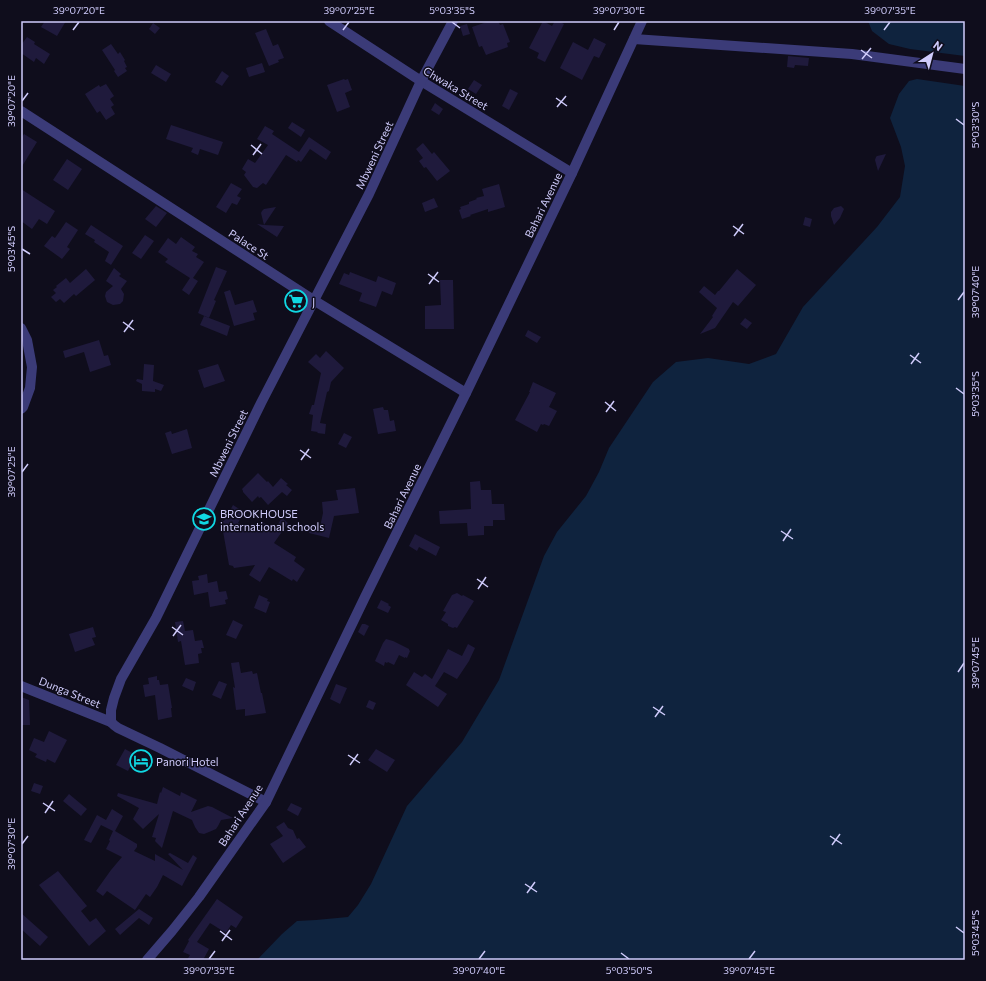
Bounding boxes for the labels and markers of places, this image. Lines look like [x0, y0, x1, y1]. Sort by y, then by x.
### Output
supermarket icon: J [283, 288, 309, 314]
place label: J [312, 295, 315, 309]
school or university icon: BROOKHOUSE international schools [191, 506, 217, 532]
place label: BROOKHOUSE international schools [220, 507, 324, 533]
hotel icon: Panori Hotel [128, 748, 154, 774]
place label: Panori Hotel [156, 755, 219, 768]

